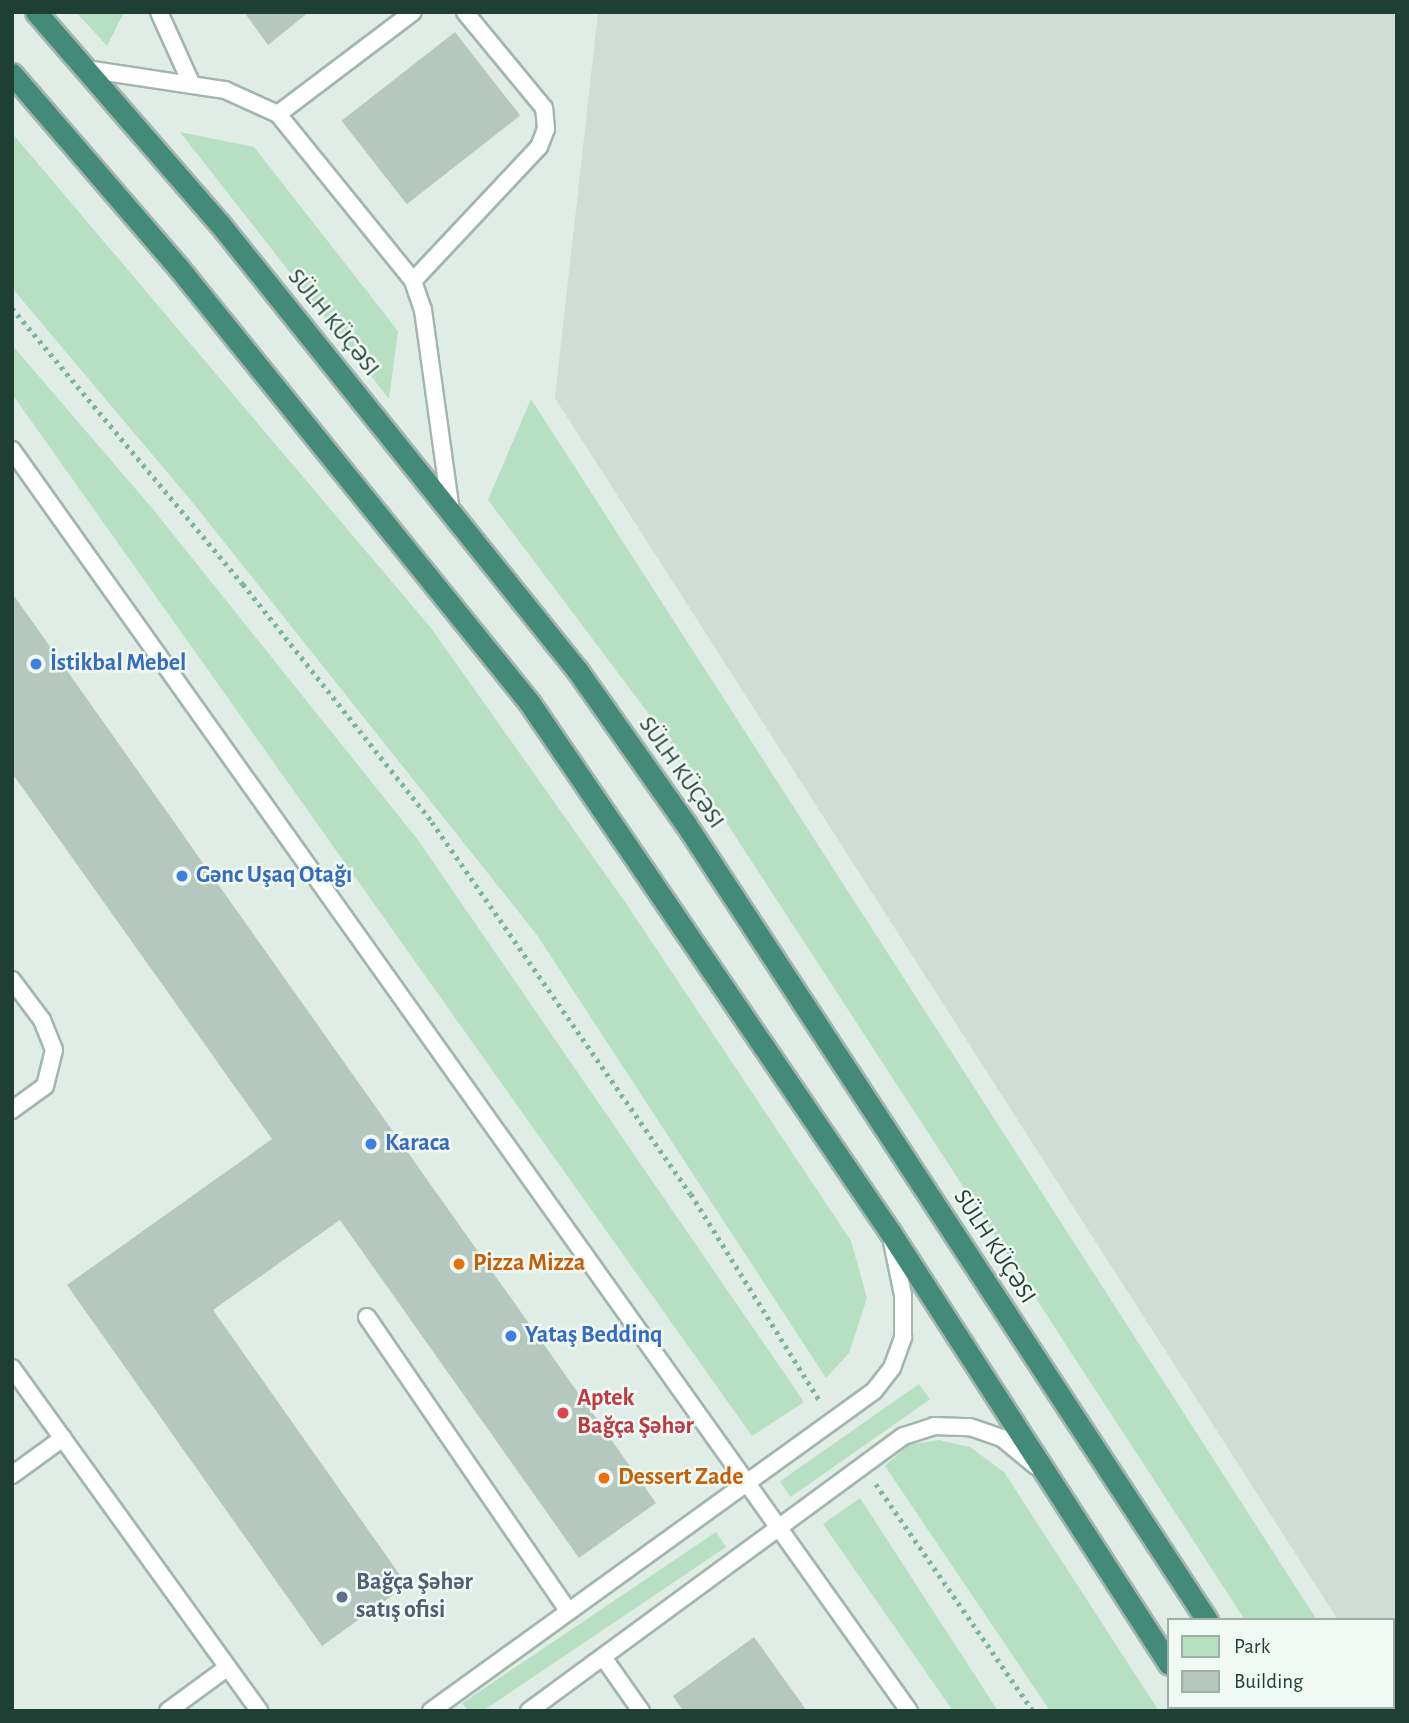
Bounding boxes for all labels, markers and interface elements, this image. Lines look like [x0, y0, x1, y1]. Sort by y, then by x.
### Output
street label: SÜLH KÜÇƏSI [281, 263, 385, 383]
place label: İstikbal Mebel [50, 650, 186, 678]
marker: İstikbal Mebel [28, 656, 44, 672]
street label: SÜLH KÜÇƏSI [632, 712, 730, 834]
place label: Gənc Uşaq Otağı [196, 862, 352, 890]
marker: Gənc Uşaq Otağı [174, 868, 190, 884]
place label: Karaca [385, 1130, 450, 1158]
marker: Karaca [363, 1136, 379, 1152]
street label: SÜLH KÜÇƏSI [947, 1185, 1041, 1309]
place label: Pizza Mizza [473, 1250, 585, 1278]
marker: Pizza Mizza [451, 1256, 467, 1272]
place label: Yataş Beddinq [525, 1322, 663, 1350]
marker: Yataş Beddinq [503, 1328, 519, 1344]
place label: Aptek Bağça Şəhər [577, 1385, 694, 1441]
marker: Aptek Bağça Şəhər [555, 1405, 571, 1421]
place label: Dessert Zade [618, 1464, 744, 1492]
marker: Dessert Zade [596, 1470, 612, 1486]
place label: Bağça Şəhər satış ofisi [356, 1569, 473, 1625]
marker: Bağça Şəhər satış ofisi [334, 1589, 350, 1605]
legend [1168, 1618, 1395, 1709]
text: Park [1234, 1636, 1270, 1657]
text: Building [1234, 1671, 1303, 1692]

